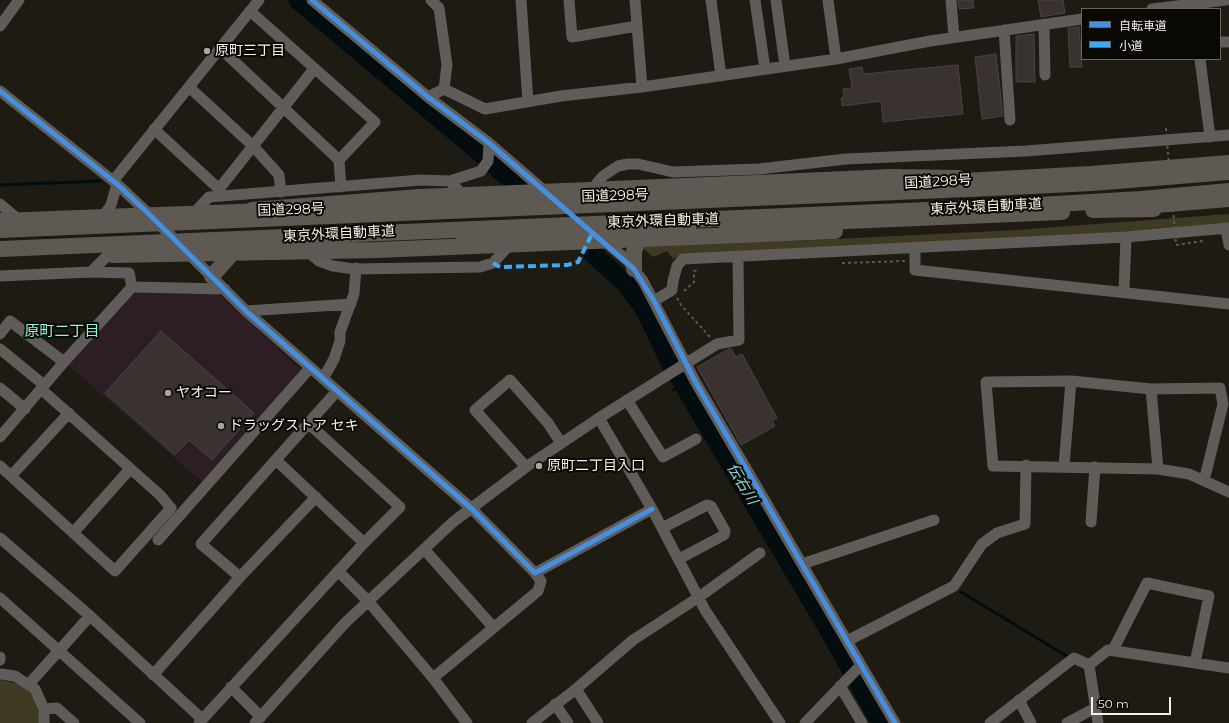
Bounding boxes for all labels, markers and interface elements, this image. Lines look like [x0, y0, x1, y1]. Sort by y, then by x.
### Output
legend [1081, 8, 1221, 60]
text: 自転車道 [1119, 18, 1167, 33]
text: 小道 [1119, 38, 1143, 53]
place label: 原町三丁目 [215, 43, 285, 59]
marker: 原町三丁目 [202, 46, 212, 56]
street label: 国道298号 [904, 172, 972, 192]
street label: 国道298号 [581, 186, 649, 206]
street label: 東京外環自動車道 [930, 196, 1042, 218]
street label: 国道298号 [257, 200, 325, 220]
street label: 東京外環自動車道 [607, 211, 719, 231]
street label: 東京外環自動車道 [283, 223, 395, 245]
district label: 原町二丁目 [25, 323, 99, 341]
place label: ヤオコー [176, 385, 232, 401]
marker: ヤオコー [163, 388, 173, 398]
place label: ドラッグストア セキ [229, 418, 359, 434]
marker: ドラッグストア セキ [216, 421, 226, 431]
place label: 原町二丁目入口 [547, 458, 645, 474]
water label: 伝右川 [723, 460, 761, 508]
marker: 原町二丁目入口 [534, 461, 544, 471]
scale bar [1093, 689, 1173, 715]
text: 50 m [1098, 696, 1129, 711]

